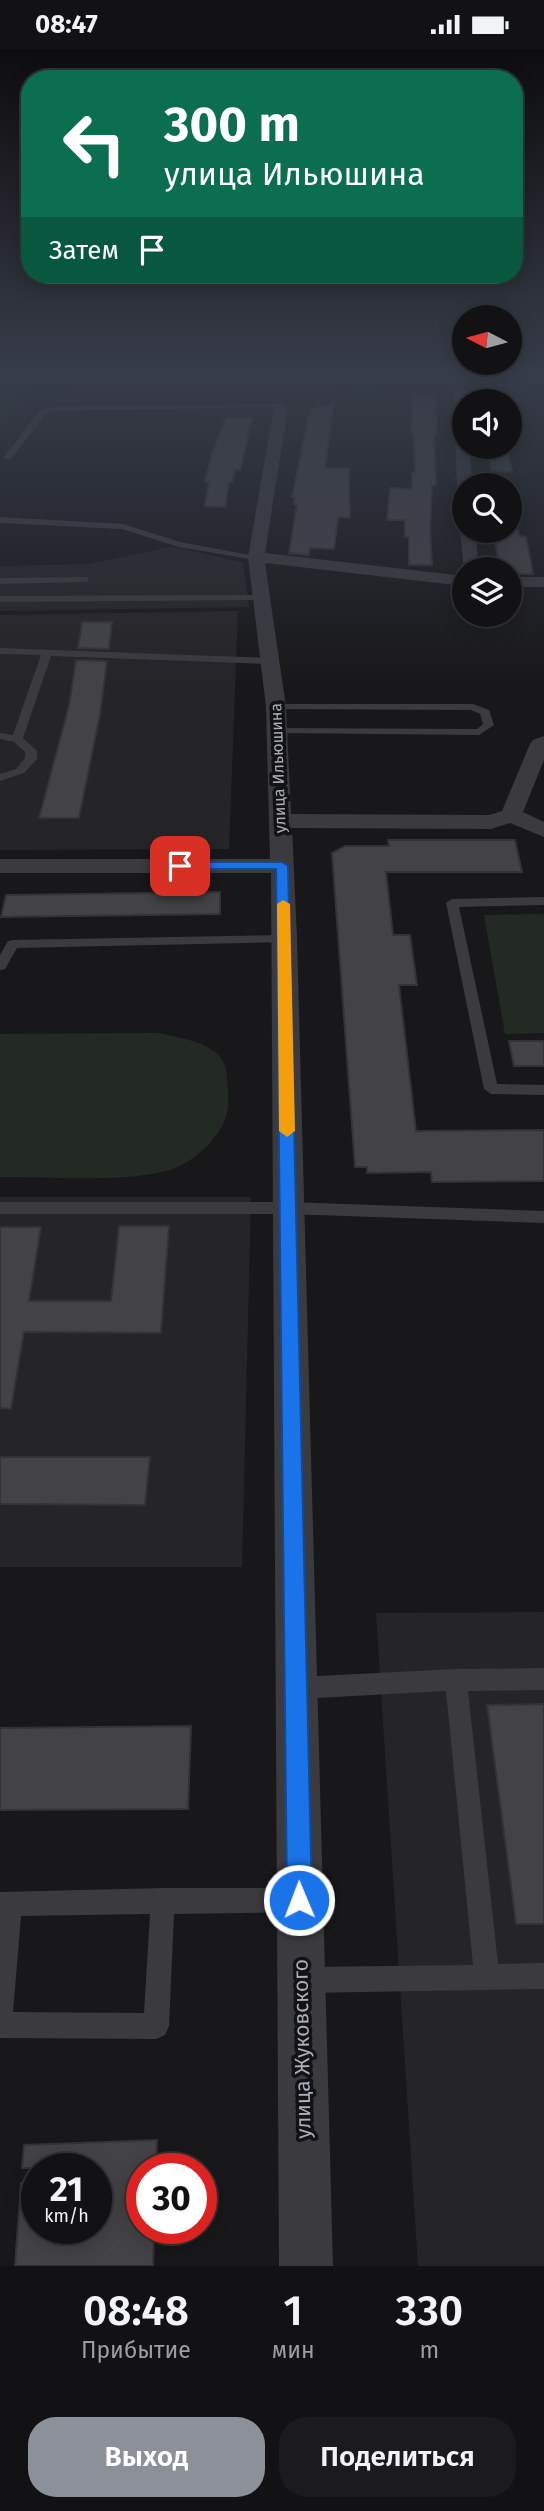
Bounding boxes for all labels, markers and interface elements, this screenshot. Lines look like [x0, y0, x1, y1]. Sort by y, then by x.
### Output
text: 08:47 [35, 9, 98, 40]
text: 300 m [164, 95, 300, 154]
icon: left [49, 98, 140, 189]
text: улица Ильюшина [164, 155, 425, 193]
icon: arrive [133, 231, 171, 269]
text: Затем [49, 235, 119, 266]
north arrow [452, 305, 522, 375]
map controls [452, 305, 522, 627]
button: sound [452, 389, 522, 459]
button: search [452, 473, 522, 543]
button: layers [452, 557, 522, 627]
street label: улица Ильюшина [266, 703, 290, 833]
pin [150, 836, 210, 896]
icon: arrive [161, 847, 199, 885]
position arrow [262, 1863, 336, 1937]
street label: улица Жуковского [287, 1959, 317, 2139]
speed limit sign: 30 [126, 2153, 217, 2244]
text: 21 [50, 2168, 83, 2210]
text: km/h [44, 2205, 89, 2227]
text: 08:48 [83, 2286, 189, 2336]
text: 1 [284, 2286, 303, 2336]
text: 330 [396, 2286, 463, 2336]
text: Прибытие [81, 2336, 191, 2364]
text: мин [272, 2336, 315, 2364]
text: m [419, 2336, 439, 2364]
button: Выход [28, 2417, 265, 2497]
button: Поделиться [279, 2417, 516, 2497]

